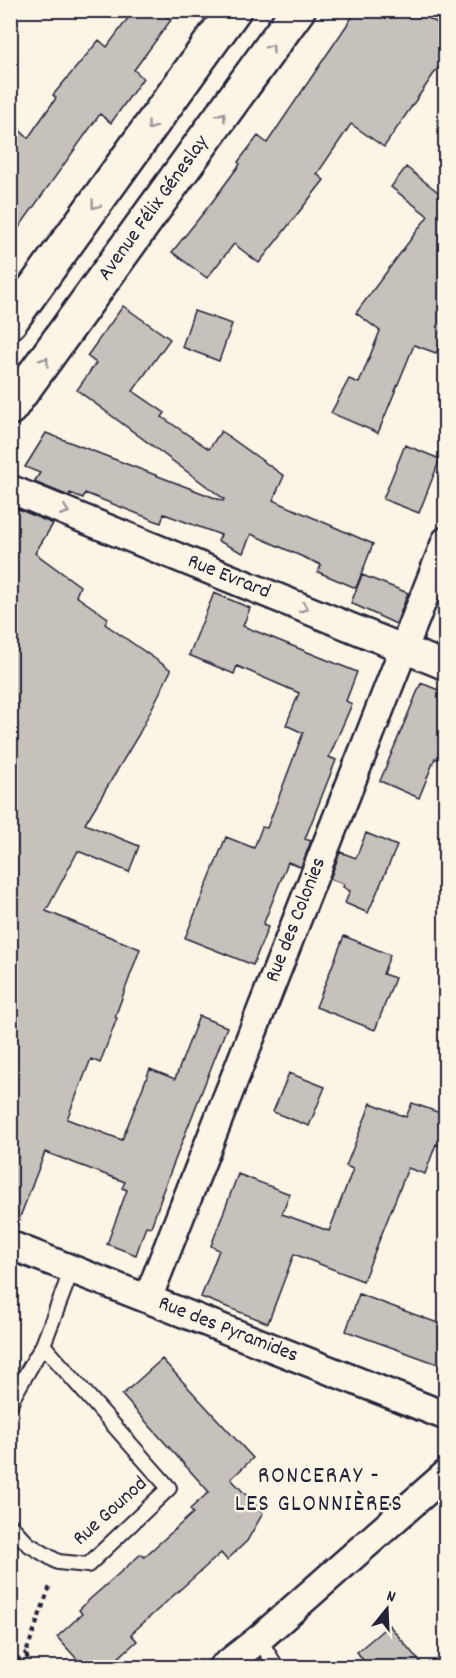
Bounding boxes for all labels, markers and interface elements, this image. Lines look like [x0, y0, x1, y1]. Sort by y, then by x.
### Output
one-way arrow [264, 43, 275, 54]
one-way arrow [214, 111, 225, 122]
one-way arrow [147, 120, 158, 131]
street label: Avenue Félix Géneslay [91, 129, 217, 288]
one-way arrow [91, 198, 102, 209]
one-way arrow [38, 356, 49, 367]
one-way arrow [58, 504, 69, 516]
street label: Rue Evrard [183, 548, 275, 608]
one-way arrow [298, 601, 309, 613]
street label: Rue des Colonies [259, 853, 335, 987]
street label: Rue des Pyramides [153, 1289, 302, 1371]
district label: RONCERAY - LES GLONNIÈRES [235, 1460, 403, 1522]
street label: Rue Gounod [67, 1470, 155, 1554]
north arrow [357, 1579, 417, 1639]
text: N [384, 1585, 398, 1609]

